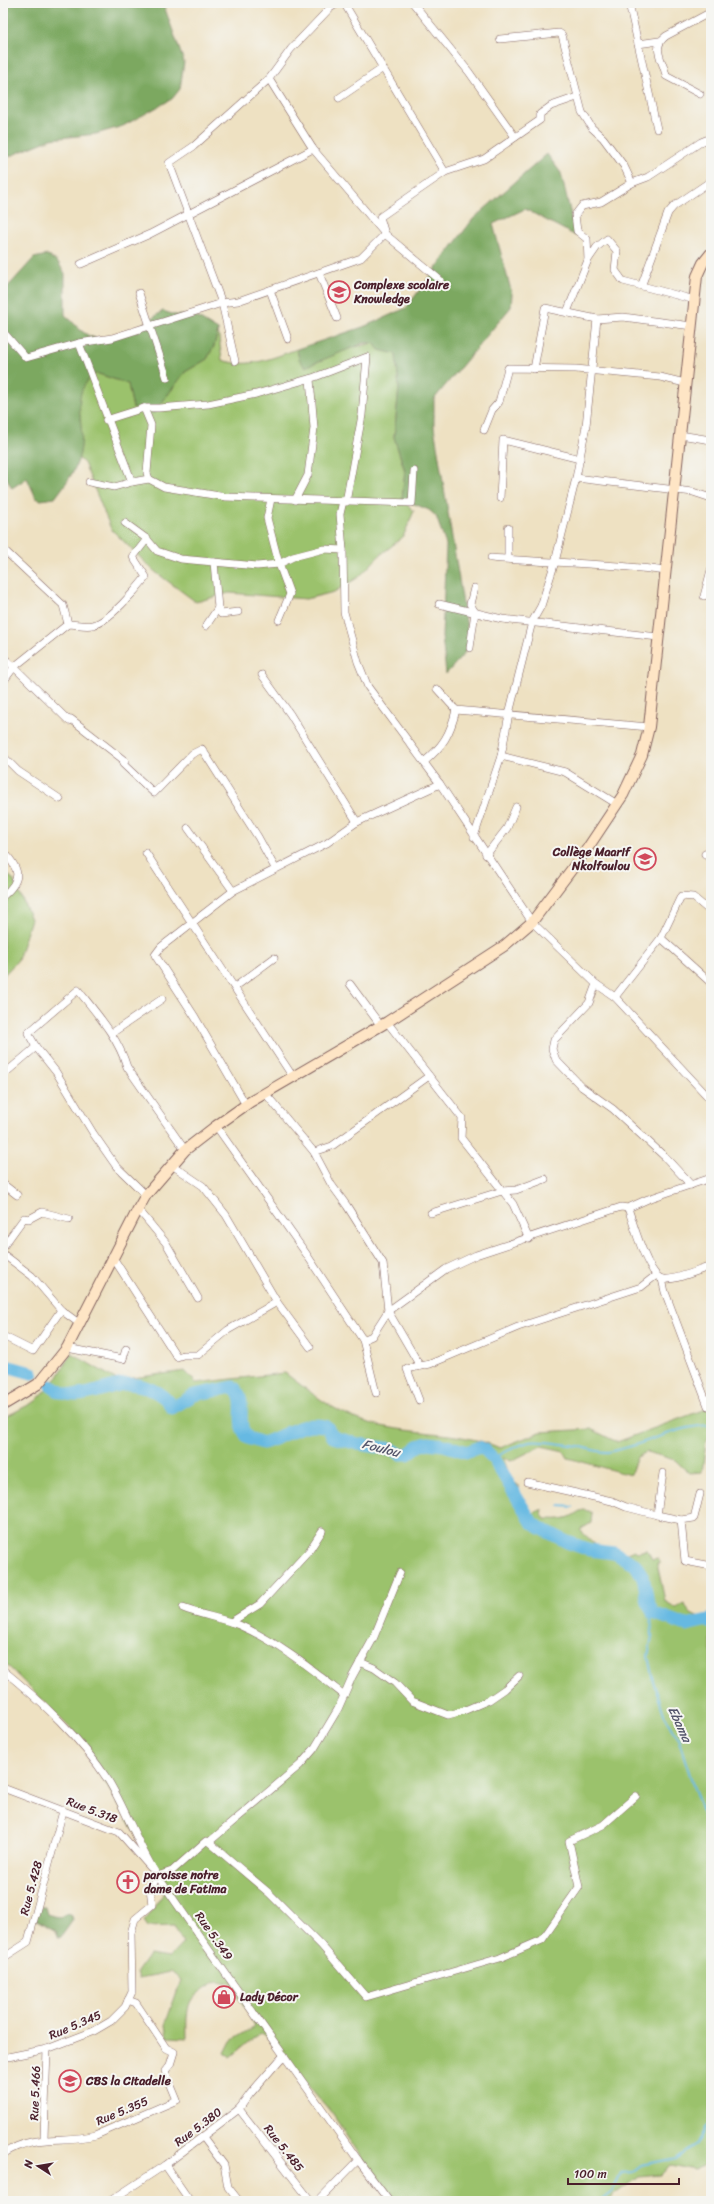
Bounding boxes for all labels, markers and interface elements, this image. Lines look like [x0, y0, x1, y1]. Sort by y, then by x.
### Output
place label: Complexe scolaire Knowledge [353, 274, 450, 310]
school or university icon: Complexe scolaire Knowledge [326, 279, 352, 305]
place label: Collège Maarif Nkolfoulou [552, 841, 632, 877]
school or university icon: Collège Maarif Nkolfoulou [632, 846, 658, 872]
water label: Foulou [360, 1432, 404, 1464]
water label: Ebama [662, 1702, 699, 1747]
street label: Rue 5.318 [63, 1790, 121, 1830]
street label: Rue 5.428 [13, 1858, 49, 1918]
place label: paroisse notre dame de Fatima [143, 1864, 227, 1900]
church icon: paroisse notre dame de Fatima [115, 1869, 141, 1895]
street label: Rue 5.349 [189, 1907, 239, 1965]
shop icon: Lady Décor [211, 1984, 237, 2010]
place label: Lady Décor [240, 1986, 299, 2008]
street label: Rue 5.345 [45, 2004, 105, 2046]
street label: Rue 5.466 [23, 2065, 47, 2121]
school or university icon: CBS la Citadelle [57, 2068, 83, 2094]
place label: CBS la Citadelle [85, 2070, 172, 2092]
street label: Rue 5.355 [92, 2090, 152, 2132]
street label: Rue 5.380 [169, 2101, 227, 2152]
street label: Rue 5.485 [258, 2119, 310, 2177]
north arrow [18, 2146, 58, 2186]
text: N [18, 2158, 39, 2171]
scale bar [568, 2160, 679, 2186]
text: 100 m [574, 2163, 607, 2185]

